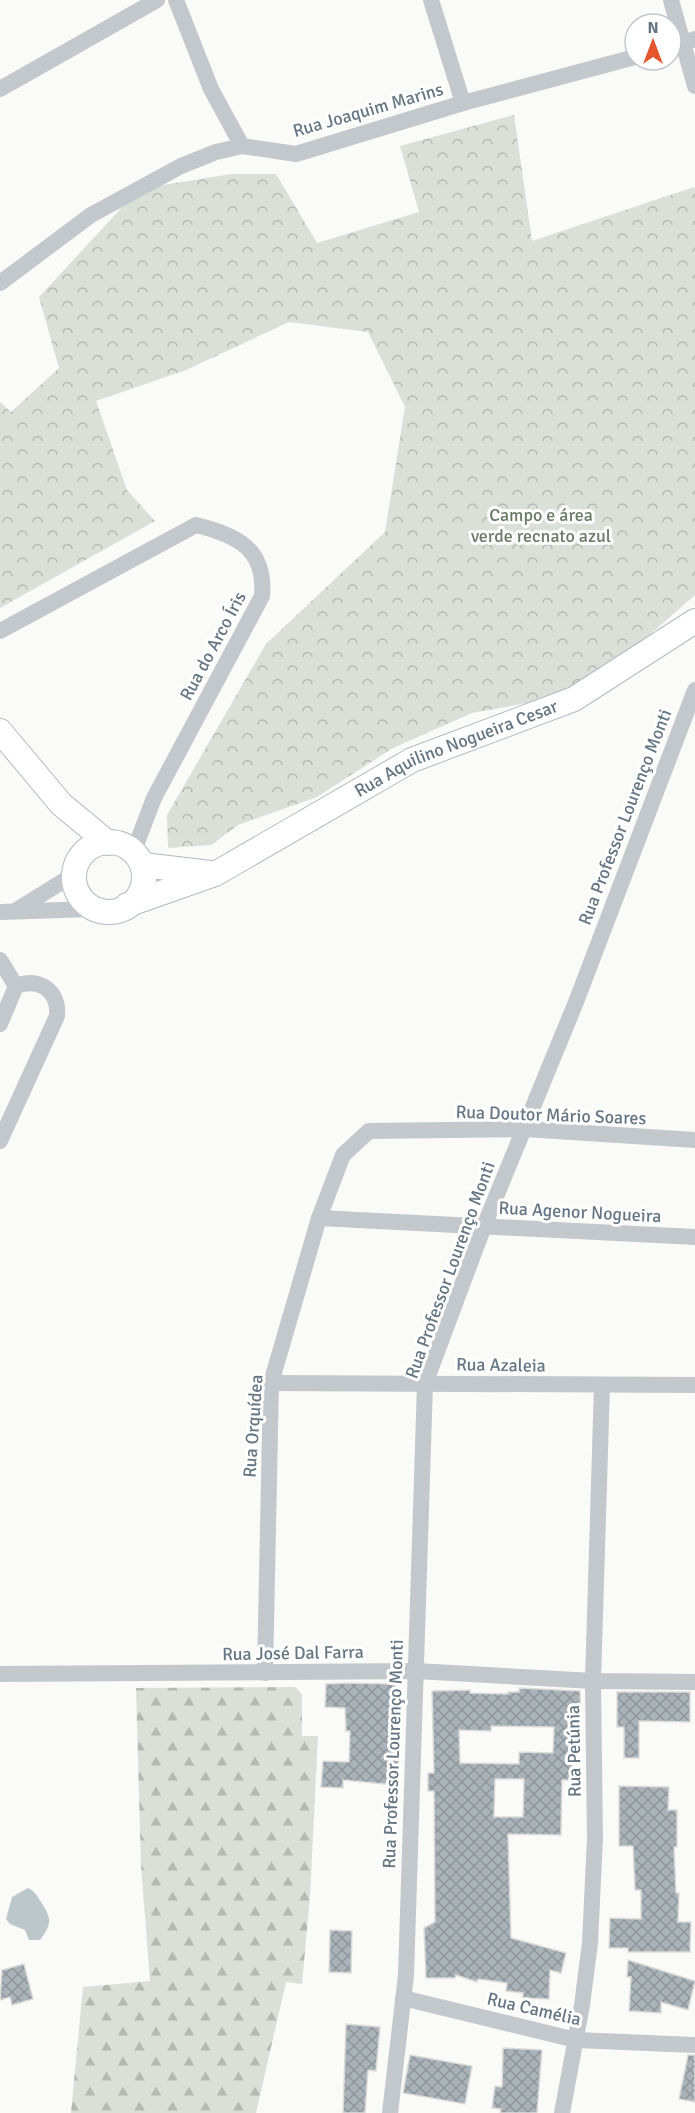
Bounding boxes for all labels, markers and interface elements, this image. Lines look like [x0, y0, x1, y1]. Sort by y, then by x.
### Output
north arrow [623, 12, 683, 72]
text: N [647, 18, 659, 38]
street label: Rua Joaquim Marins [290, 78, 446, 142]
park label: Campo e área verde recnato azul [471, 504, 611, 547]
street label: Rua do Arco Íris [175, 588, 251, 704]
street label: Rua Aquilino Nogueira Cesar [350, 695, 561, 802]
street label: Rua Professor Lourenço Monti [574, 706, 676, 928]
street label: Rua Doutor Mário Soares [455, 1101, 647, 1129]
street label: Rua Professor Lourenço Monti [400, 1158, 500, 1382]
street label: Rua Agenor Nogueira [498, 1197, 662, 1227]
street label: Rua Azaleia [456, 1353, 546, 1377]
street label: Rua Orquídea [238, 1374, 268, 1478]
street label: Rua Professor Lourenço Monti [378, 1639, 408, 1869]
street label: Rua José Dal Farra [222, 1641, 364, 1665]
street label: Rua Petúnia [562, 1705, 586, 1797]
street label: Rua Camélia [485, 1988, 583, 2030]

